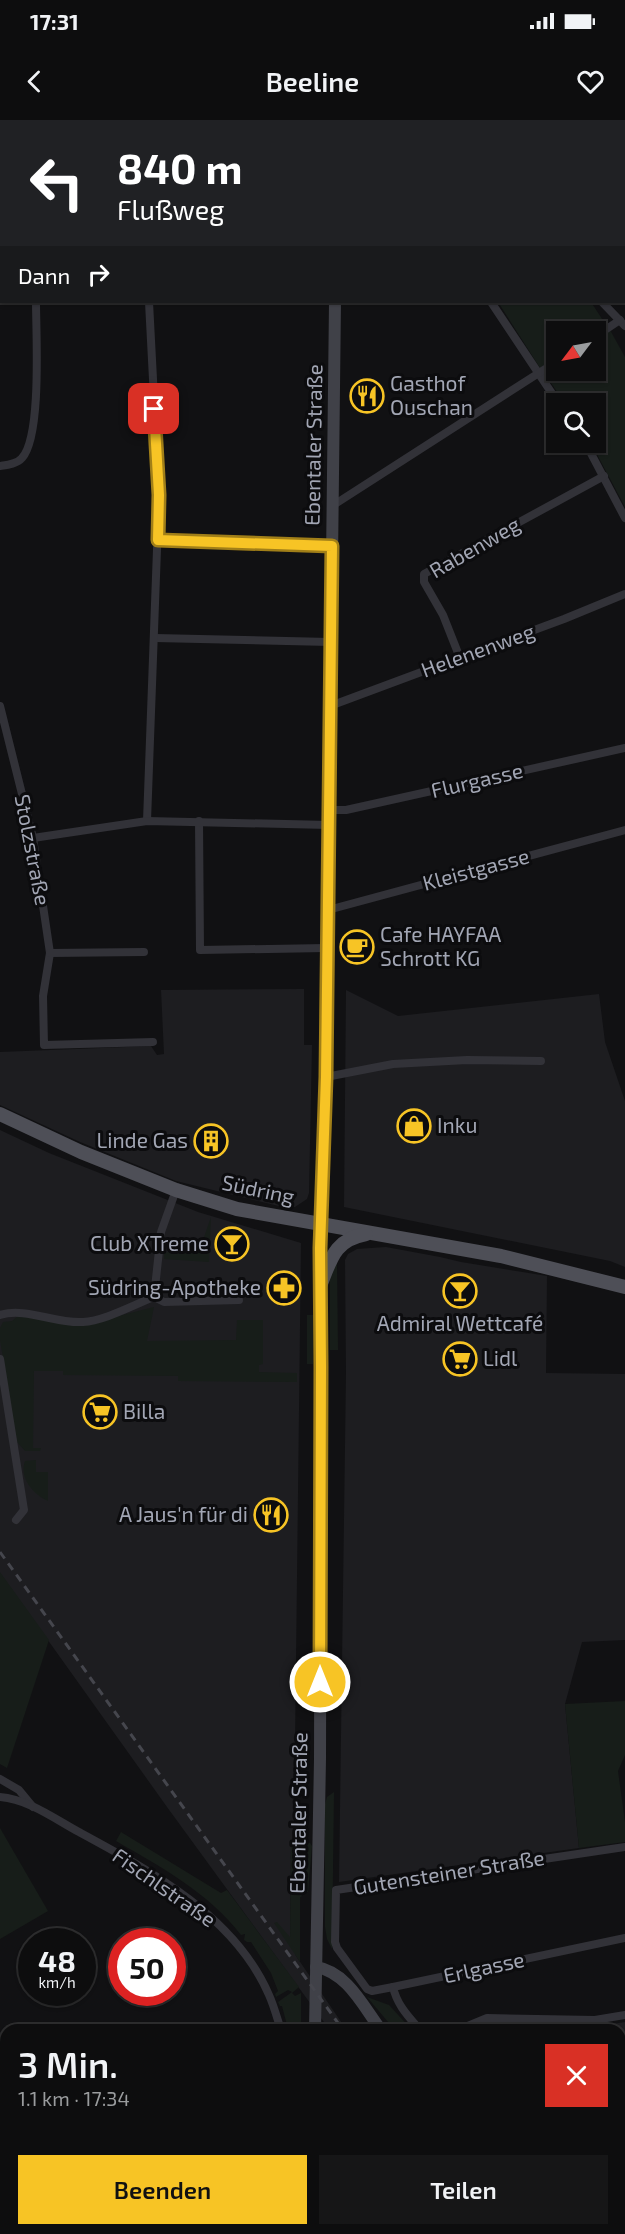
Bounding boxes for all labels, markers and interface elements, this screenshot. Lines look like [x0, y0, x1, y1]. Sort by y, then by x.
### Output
text: 17:31 [30, 8, 79, 34]
icon: back [18, 65, 51, 98]
text: Beeline [266, 65, 359, 97]
icon: heart [574, 65, 607, 98]
text: 840 m [117, 142, 243, 192]
icon: left [18, 144, 96, 222]
text: Flußweg [117, 193, 224, 225]
icon: right [82, 258, 115, 291]
text: Dann [18, 262, 70, 288]
north arrow [546, 321, 606, 381]
map controls [546, 321, 606, 453]
street label: Ebentaler Straße [299, 364, 326, 526]
place label: Gasthof Ouschan [390, 370, 473, 419]
restaurant icon: Gasthof Ouschan [349, 378, 385, 414]
pin [128, 383, 179, 434]
icon: arrive [137, 392, 170, 425]
button: search [546, 393, 606, 453]
street label: Rabenweg [425, 511, 524, 583]
street label: Helenenweg [417, 617, 538, 682]
street label: Flurgasse [428, 757, 525, 802]
street label: Stolzstraße [10, 792, 56, 907]
street label: Kleistgasse [419, 842, 532, 895]
place label: Cafe HAYFAA Schrott KG [380, 921, 501, 970]
cafe icon: Cafe HAYFAA Schrott KG [339, 929, 375, 965]
shop icon: Inku [396, 1108, 432, 1144]
place label: Inku [437, 1112, 477, 1137]
building icon: Linde Gas [193, 1123, 229, 1159]
place label: Linde Gas [96, 1127, 188, 1152]
street label: Südring [220, 1169, 297, 1208]
bar icon: Club XTreme [214, 1226, 250, 1262]
place label: Club XTreme [90, 1230, 209, 1255]
pharmacy icon: Südring-Apotheke [266, 1270, 302, 1306]
bar icon: Admiral Wettcafé [442, 1273, 478, 1309]
place label: Südring-Apotheke [88, 1274, 261, 1299]
place label: Admiral Wettcafé [377, 1310, 543, 1335]
supermarket icon: Lidl [442, 1341, 478, 1377]
place label: Lidl [483, 1345, 518, 1370]
supermarket icon: Billa [82, 1394, 118, 1430]
place label: Billa [123, 1398, 165, 1423]
restaurant icon: A Jaus'n für di [253, 1497, 289, 1533]
place label: A Jaus'n für di [119, 1501, 248, 1526]
position arrow [288, 1650, 352, 1714]
street label: Ebentaler Straße [284, 1732, 311, 1894]
street label: Fischlstraße [109, 1842, 221, 1931]
street label: Gutensteiner Straße [351, 1844, 546, 1899]
speed limit sign: 50 [108, 1928, 186, 2006]
text: 48 [38, 1942, 76, 1978]
street label: Erlgasse [441, 1946, 526, 1987]
text: km/h [38, 1973, 76, 1991]
text: 3 Min. [18, 2042, 118, 2085]
button: close [545, 2044, 608, 2107]
text: 1.1 km · 17:34 [18, 2086, 130, 2110]
button: Beenden [18, 2155, 307, 2224]
button: Teilen [319, 2155, 608, 2224]

